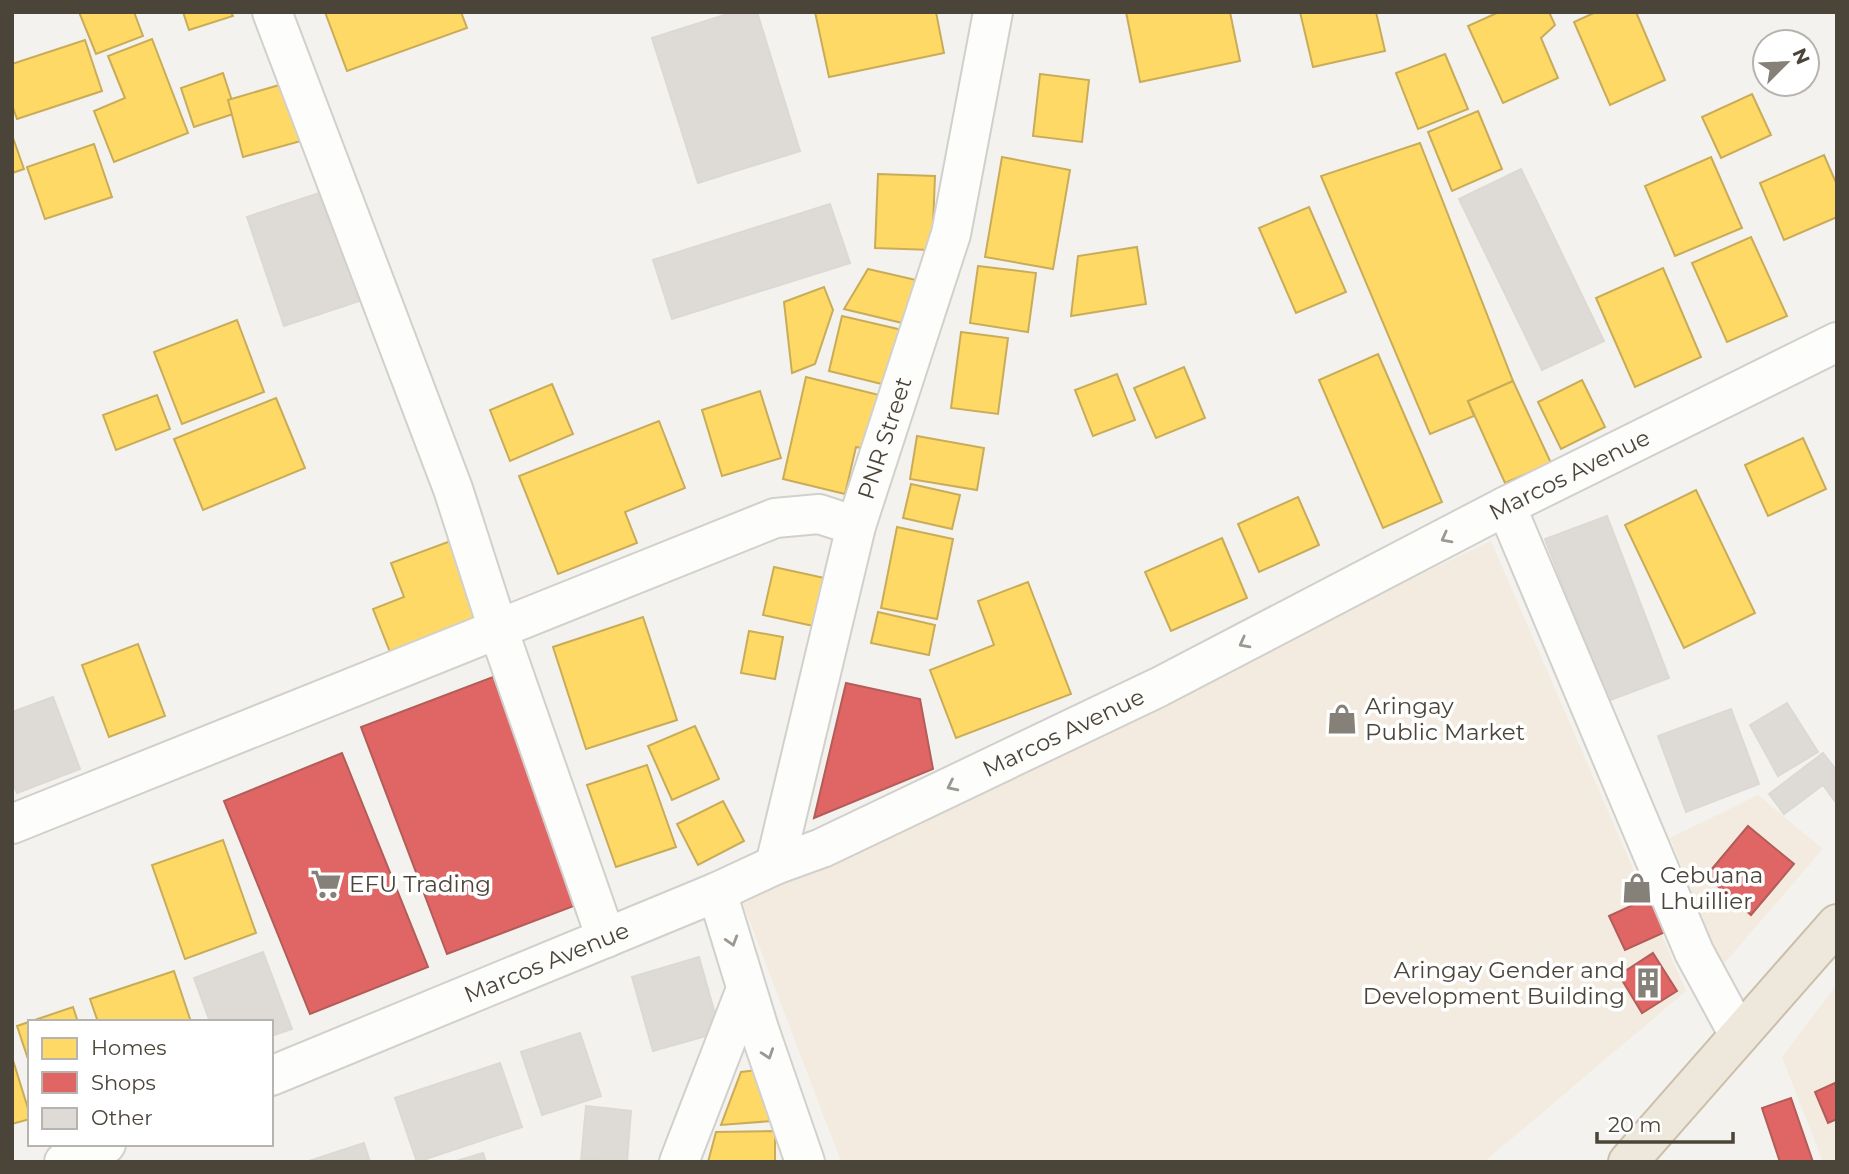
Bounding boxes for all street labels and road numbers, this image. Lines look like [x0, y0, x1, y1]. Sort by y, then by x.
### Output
street label: PNR Street [852, 373, 918, 503]
street label: Marcos Avenue [1484, 423, 1654, 526]
street label: Marcos Avenue [978, 682, 1149, 783]
street label: Marcos Avenue [460, 916, 633, 1009]

